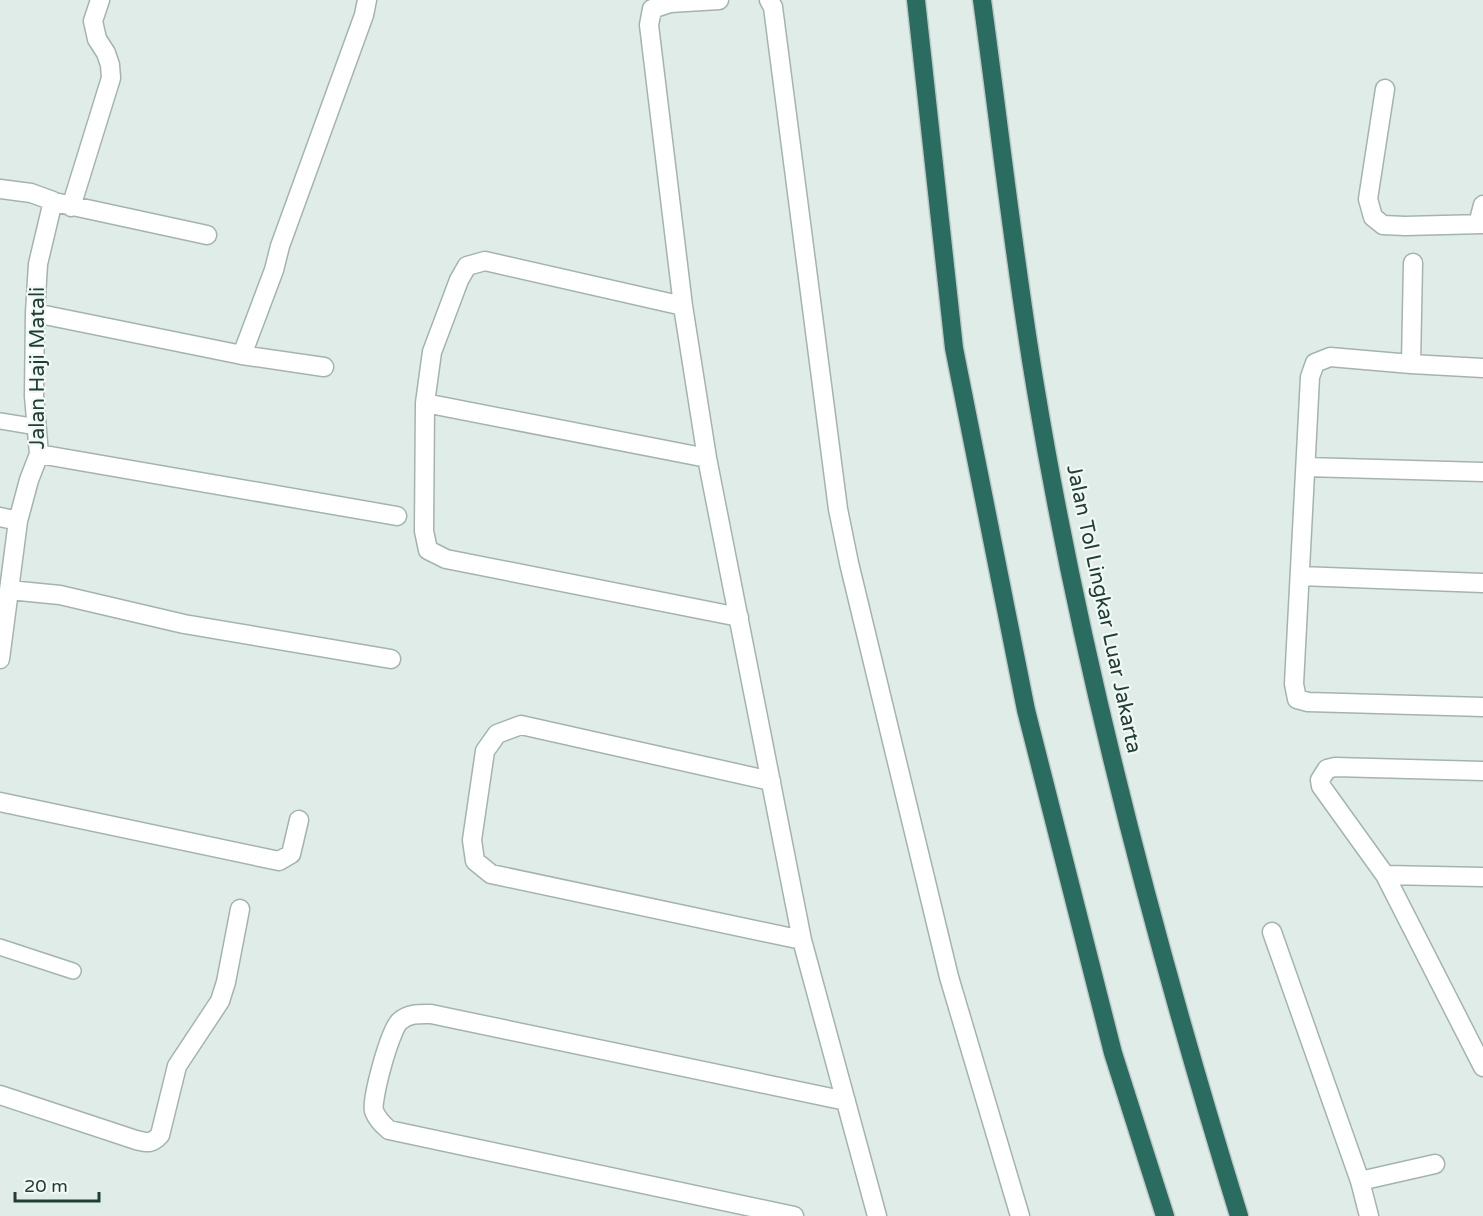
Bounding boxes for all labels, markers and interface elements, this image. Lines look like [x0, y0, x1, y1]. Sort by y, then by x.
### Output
street label: Jalan Haji Matali [25, 287, 50, 449]
street label: Jalan Tol Lingkar Luar Jakarta [1061, 462, 1147, 756]
scale bar [15, 1165, 99, 1203]
text: 20 m [24, 1175, 68, 1197]

